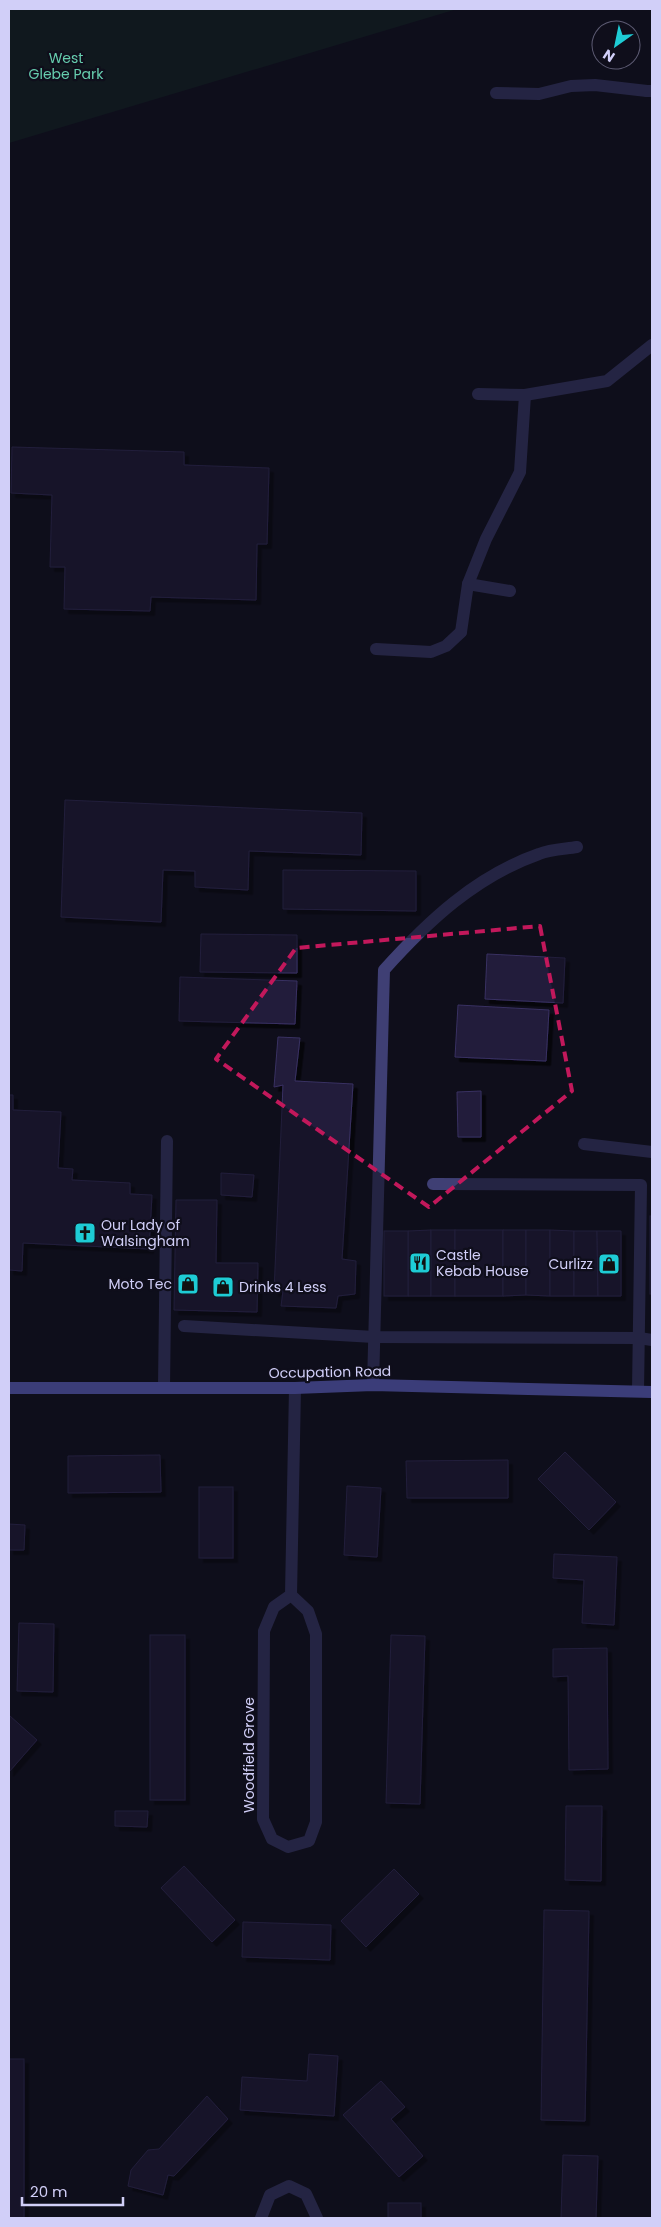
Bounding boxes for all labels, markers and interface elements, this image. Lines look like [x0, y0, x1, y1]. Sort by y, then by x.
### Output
north arrow [591, 20, 641, 70]
text: N [599, 45, 619, 67]
park label: West Glebe Park [29, 48, 104, 84]
place label: Our Lady of Walsingham [101, 1215, 190, 1251]
church icon: Our Lady of Walsingham [73, 1221, 97, 1245]
place label: Castle Kebab House [436, 1245, 529, 1281]
restaurant icon: Castle Kebab House [408, 1251, 432, 1275]
shop icon: Curlizz [597, 1252, 621, 1276]
place label: Curlizz [548, 1254, 593, 1274]
shop icon: Moto Tec [176, 1272, 200, 1296]
place label: Moto Tec [108, 1274, 172, 1294]
shop icon: Drinks 4 Less [211, 1275, 235, 1299]
place label: Drinks 4 Less [239, 1277, 327, 1297]
street label: Occupation Road [269, 1361, 391, 1383]
street label: Woodfield Grove [239, 1697, 259, 1813]
scale bar [22, 2174, 124, 2206]
text: 20 m [30, 2181, 68, 2202]

